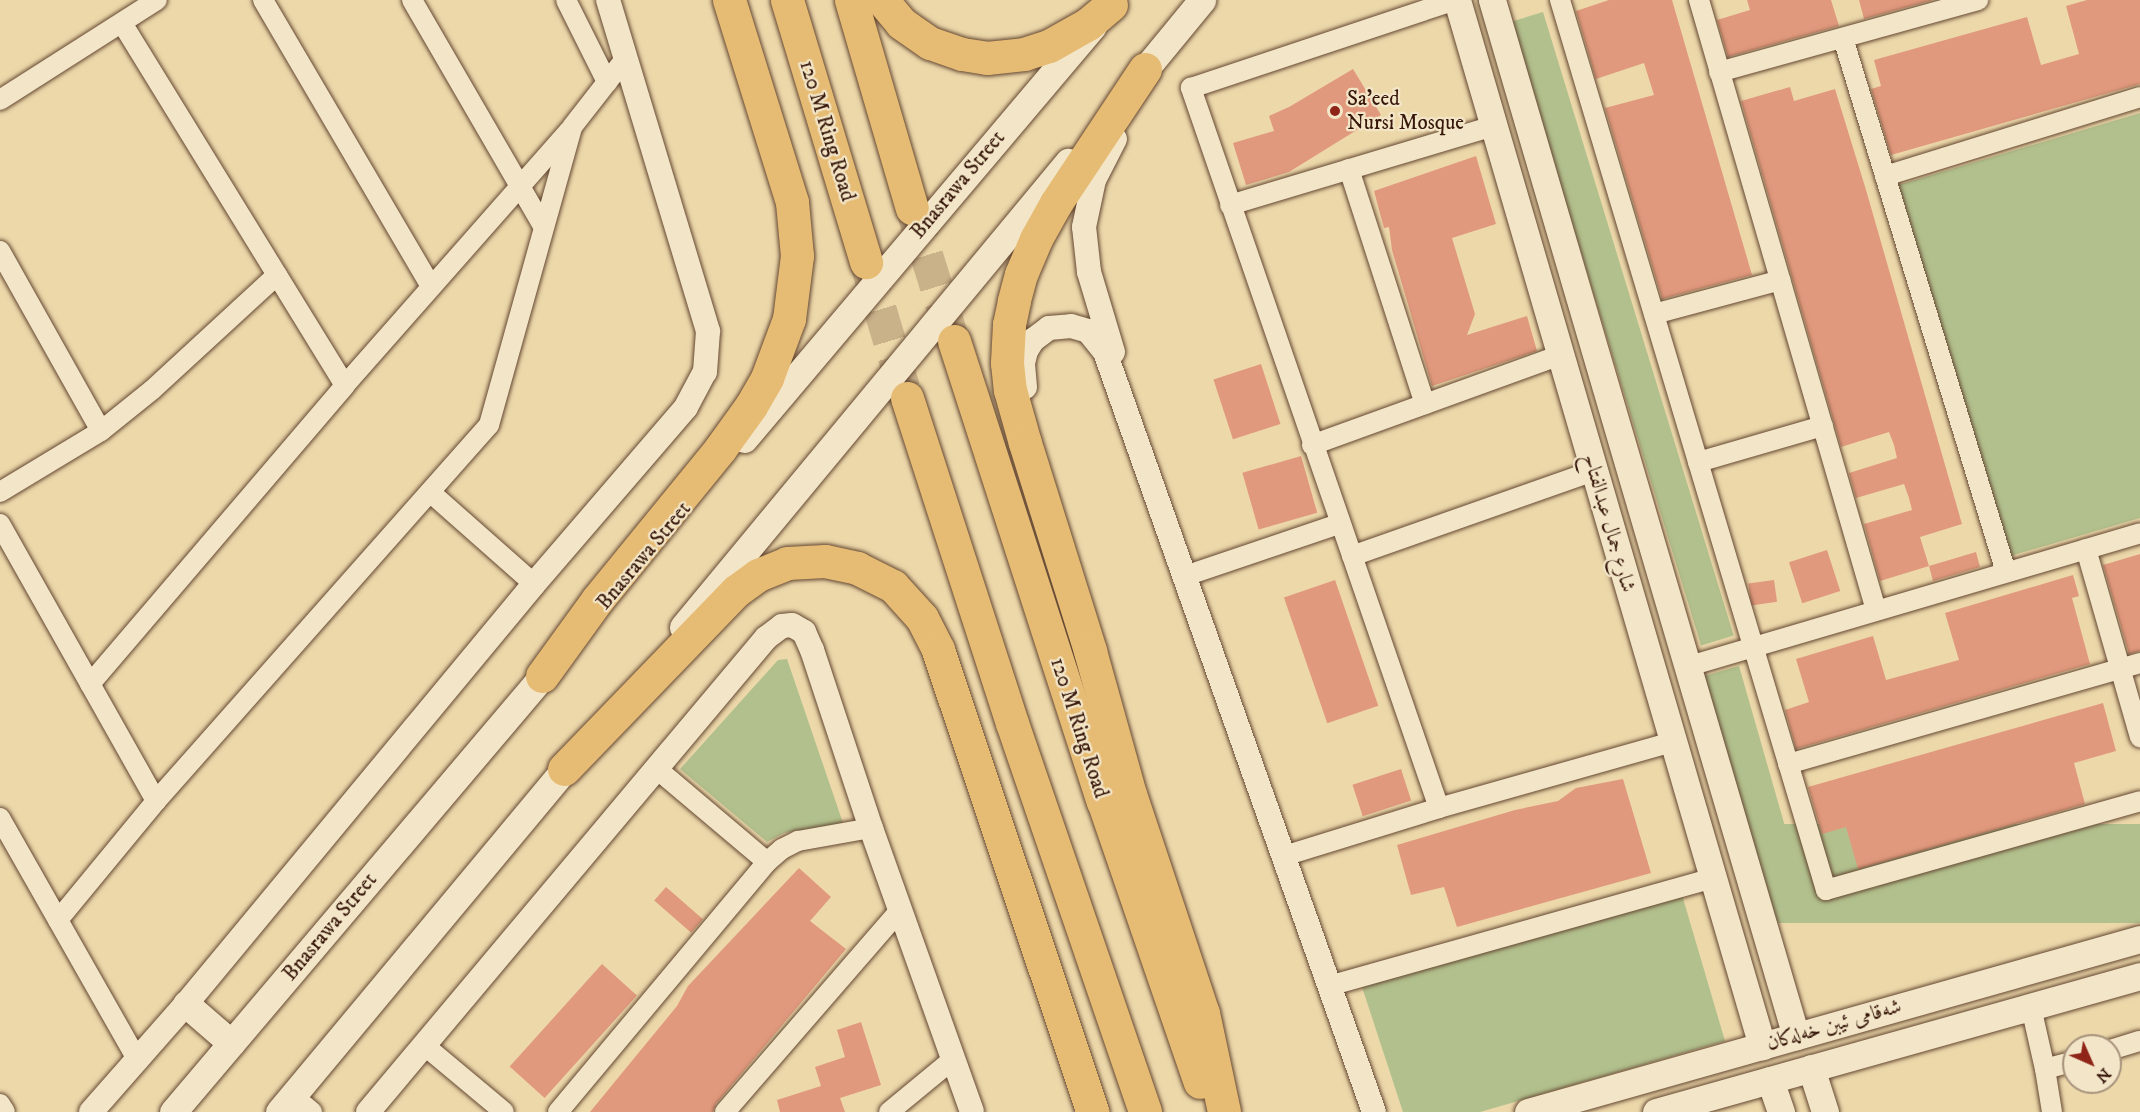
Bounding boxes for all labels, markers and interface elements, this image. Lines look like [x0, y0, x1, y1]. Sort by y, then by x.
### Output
street label: 120 M Ring Road [794, 57, 860, 205]
place label: Sa'eed Nursi Mosque [1347, 86, 1464, 136]
marker: Sa'eed Nursi Mosque [1328, 104, 1342, 118]
street label: Bnasrawa Street [906, 126, 1010, 244]
street label: شارع جمال عبدالفتاح [1577, 451, 1641, 595]
street label: Bnasrawa Street [592, 497, 696, 615]
street label: 120 M Ring Road [1044, 655, 1114, 801]
street label: Bnasrawa Street [278, 868, 382, 986]
street label: شەقامی ئیبن خەلەکان [1764, 994, 1904, 1056]
north arrow [2062, 1034, 2122, 1094]
text: N [2092, 1064, 2115, 1087]

